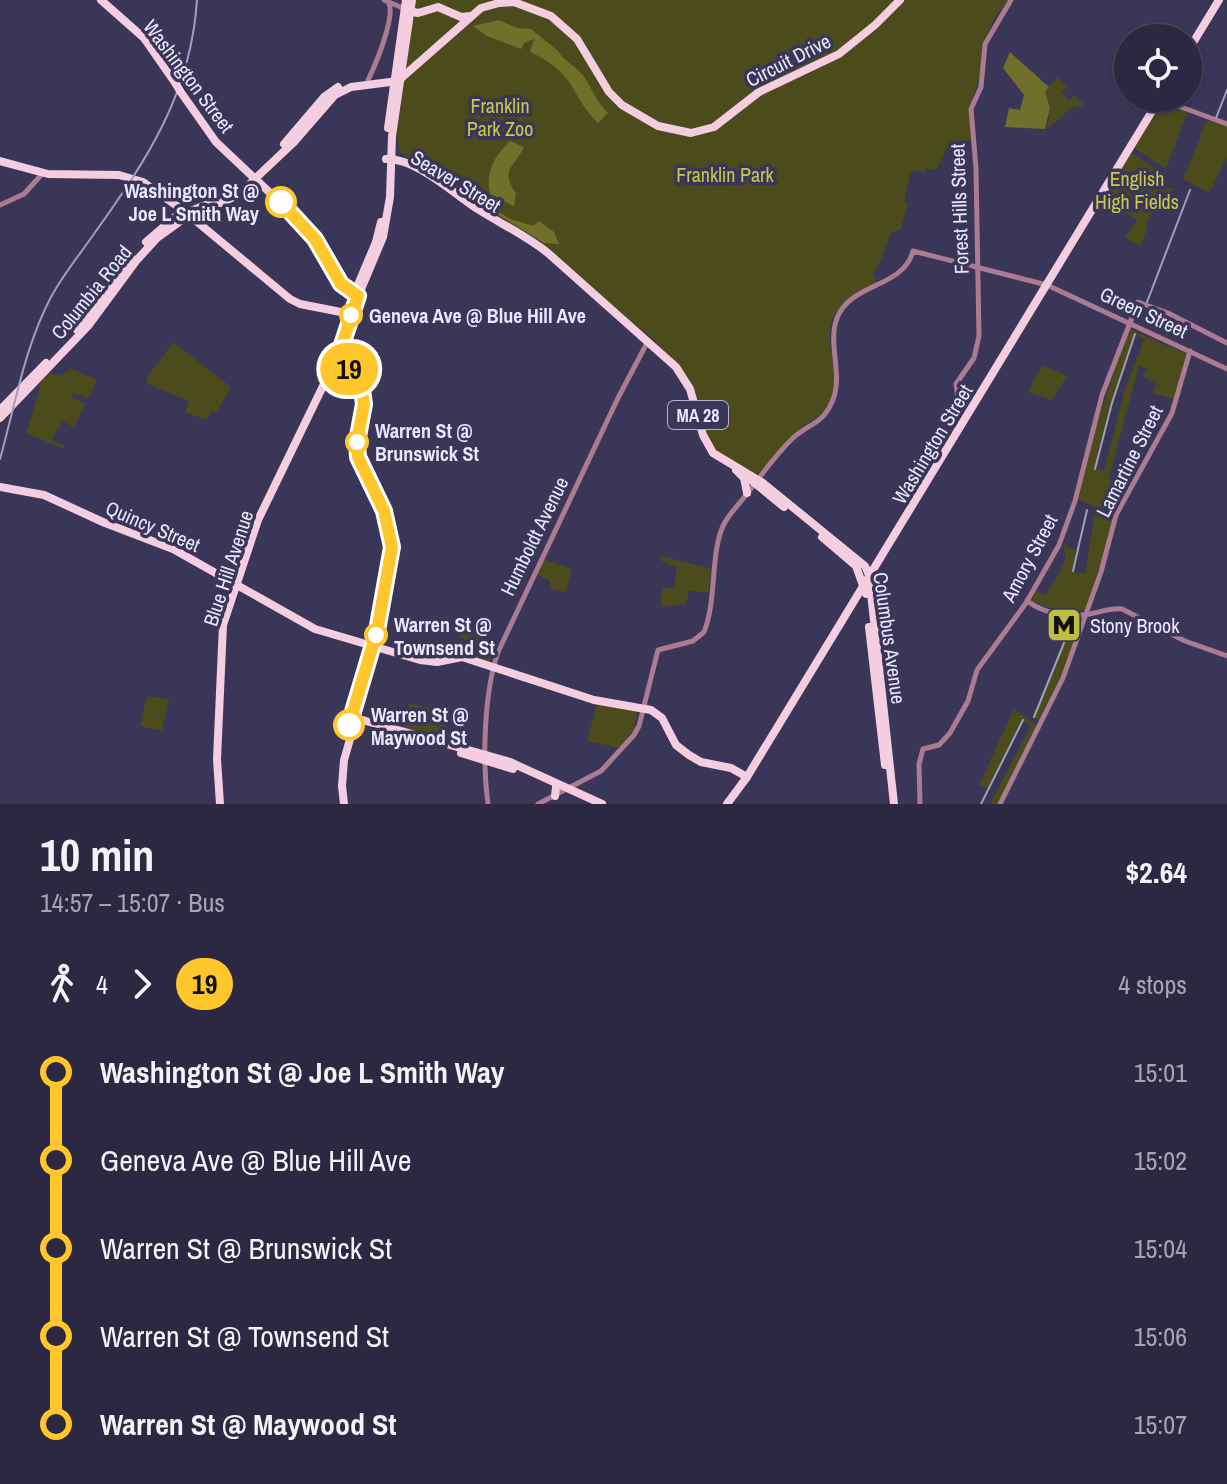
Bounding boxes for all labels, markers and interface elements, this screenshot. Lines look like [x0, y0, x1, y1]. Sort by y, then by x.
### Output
street label: Washington Street [138, 14, 241, 138]
map controls [1114, 24, 1202, 112]
button: locate [1114, 24, 1202, 112]
street label: Circuit Drive [741, 27, 835, 93]
park label: Franklin Park Zoo [467, 92, 533, 142]
street label: Forest Hills Street [943, 143, 975, 275]
street label: Seaver Street [406, 144, 506, 219]
park label: Franklin Park [676, 161, 775, 188]
park label: English High Fields [1095, 165, 1179, 215]
place label: Washington St @ Joe L Smith Way [124, 177, 260, 227]
marker: Washington St @ Joe L Smith Way [266, 187, 296, 217]
street label: Columbia Road [45, 239, 137, 345]
street label: Green Street [1096, 280, 1193, 344]
place label: Geneva Ave @ Blue Hill Ave [369, 302, 586, 329]
marker: Geneva Ave @ Blue Hill Ave [340, 304, 362, 326]
line badge: 19 [313, 343, 385, 395]
text: 19 [336, 350, 362, 388]
street label: Washington Street [886, 379, 979, 509]
street label: Lamartine Street [1089, 400, 1169, 522]
road number: MA 28 [668, 401, 728, 429]
place label: Warren St @ Brunswick St [375, 417, 479, 467]
marker: Warren St @ Brunswick St [346, 431, 368, 453]
street label: Humboldt Avenue [494, 472, 574, 600]
street label: Quincy Street [102, 494, 205, 558]
street label: Blue Hill Avenue [197, 507, 259, 629]
street label: Amory Street [994, 509, 1064, 607]
street label: Columbus Avenue [867, 570, 913, 706]
metro station icon: Stony Brook [1045, 606, 1083, 644]
place label: Warren St @ Townsend St [394, 611, 495, 661]
place label: Stony Brook [1090, 612, 1180, 639]
marker: Warren St @ Townsend St [365, 624, 387, 646]
place label: Warren St @ Maywood St [371, 701, 468, 751]
marker: Warren St @ Maywood St [334, 710, 364, 740]
text: 10 min [40, 825, 154, 885]
text: $2.64 [1125, 852, 1187, 892]
text: 14:57 – 15:07 · Bus [40, 885, 225, 920]
icon: walk [40, 962, 84, 1006]
icon: forward [120, 962, 164, 1006]
text: 19 [192, 965, 217, 1003]
text: 4 [96, 967, 108, 1002]
text: 4 stops [1118, 967, 1187, 1002]
text: Washington St @ Joe L Smith Way [100, 1052, 505, 1092]
text: 15:01 [1134, 1055, 1187, 1090]
text: Geneva Ave @ Blue Hill Ave [100, 1140, 411, 1180]
text: 15:02 [1134, 1143, 1187, 1178]
text: Warren St @ Brunswick St [100, 1228, 392, 1268]
text: 15:04 [1134, 1231, 1187, 1266]
text: Warren St @ Townsend St [100, 1316, 389, 1356]
text: 15:06 [1134, 1319, 1187, 1354]
text: Warren St @ Maywood St [100, 1404, 397, 1444]
text: 15:07 [1134, 1407, 1187, 1442]

